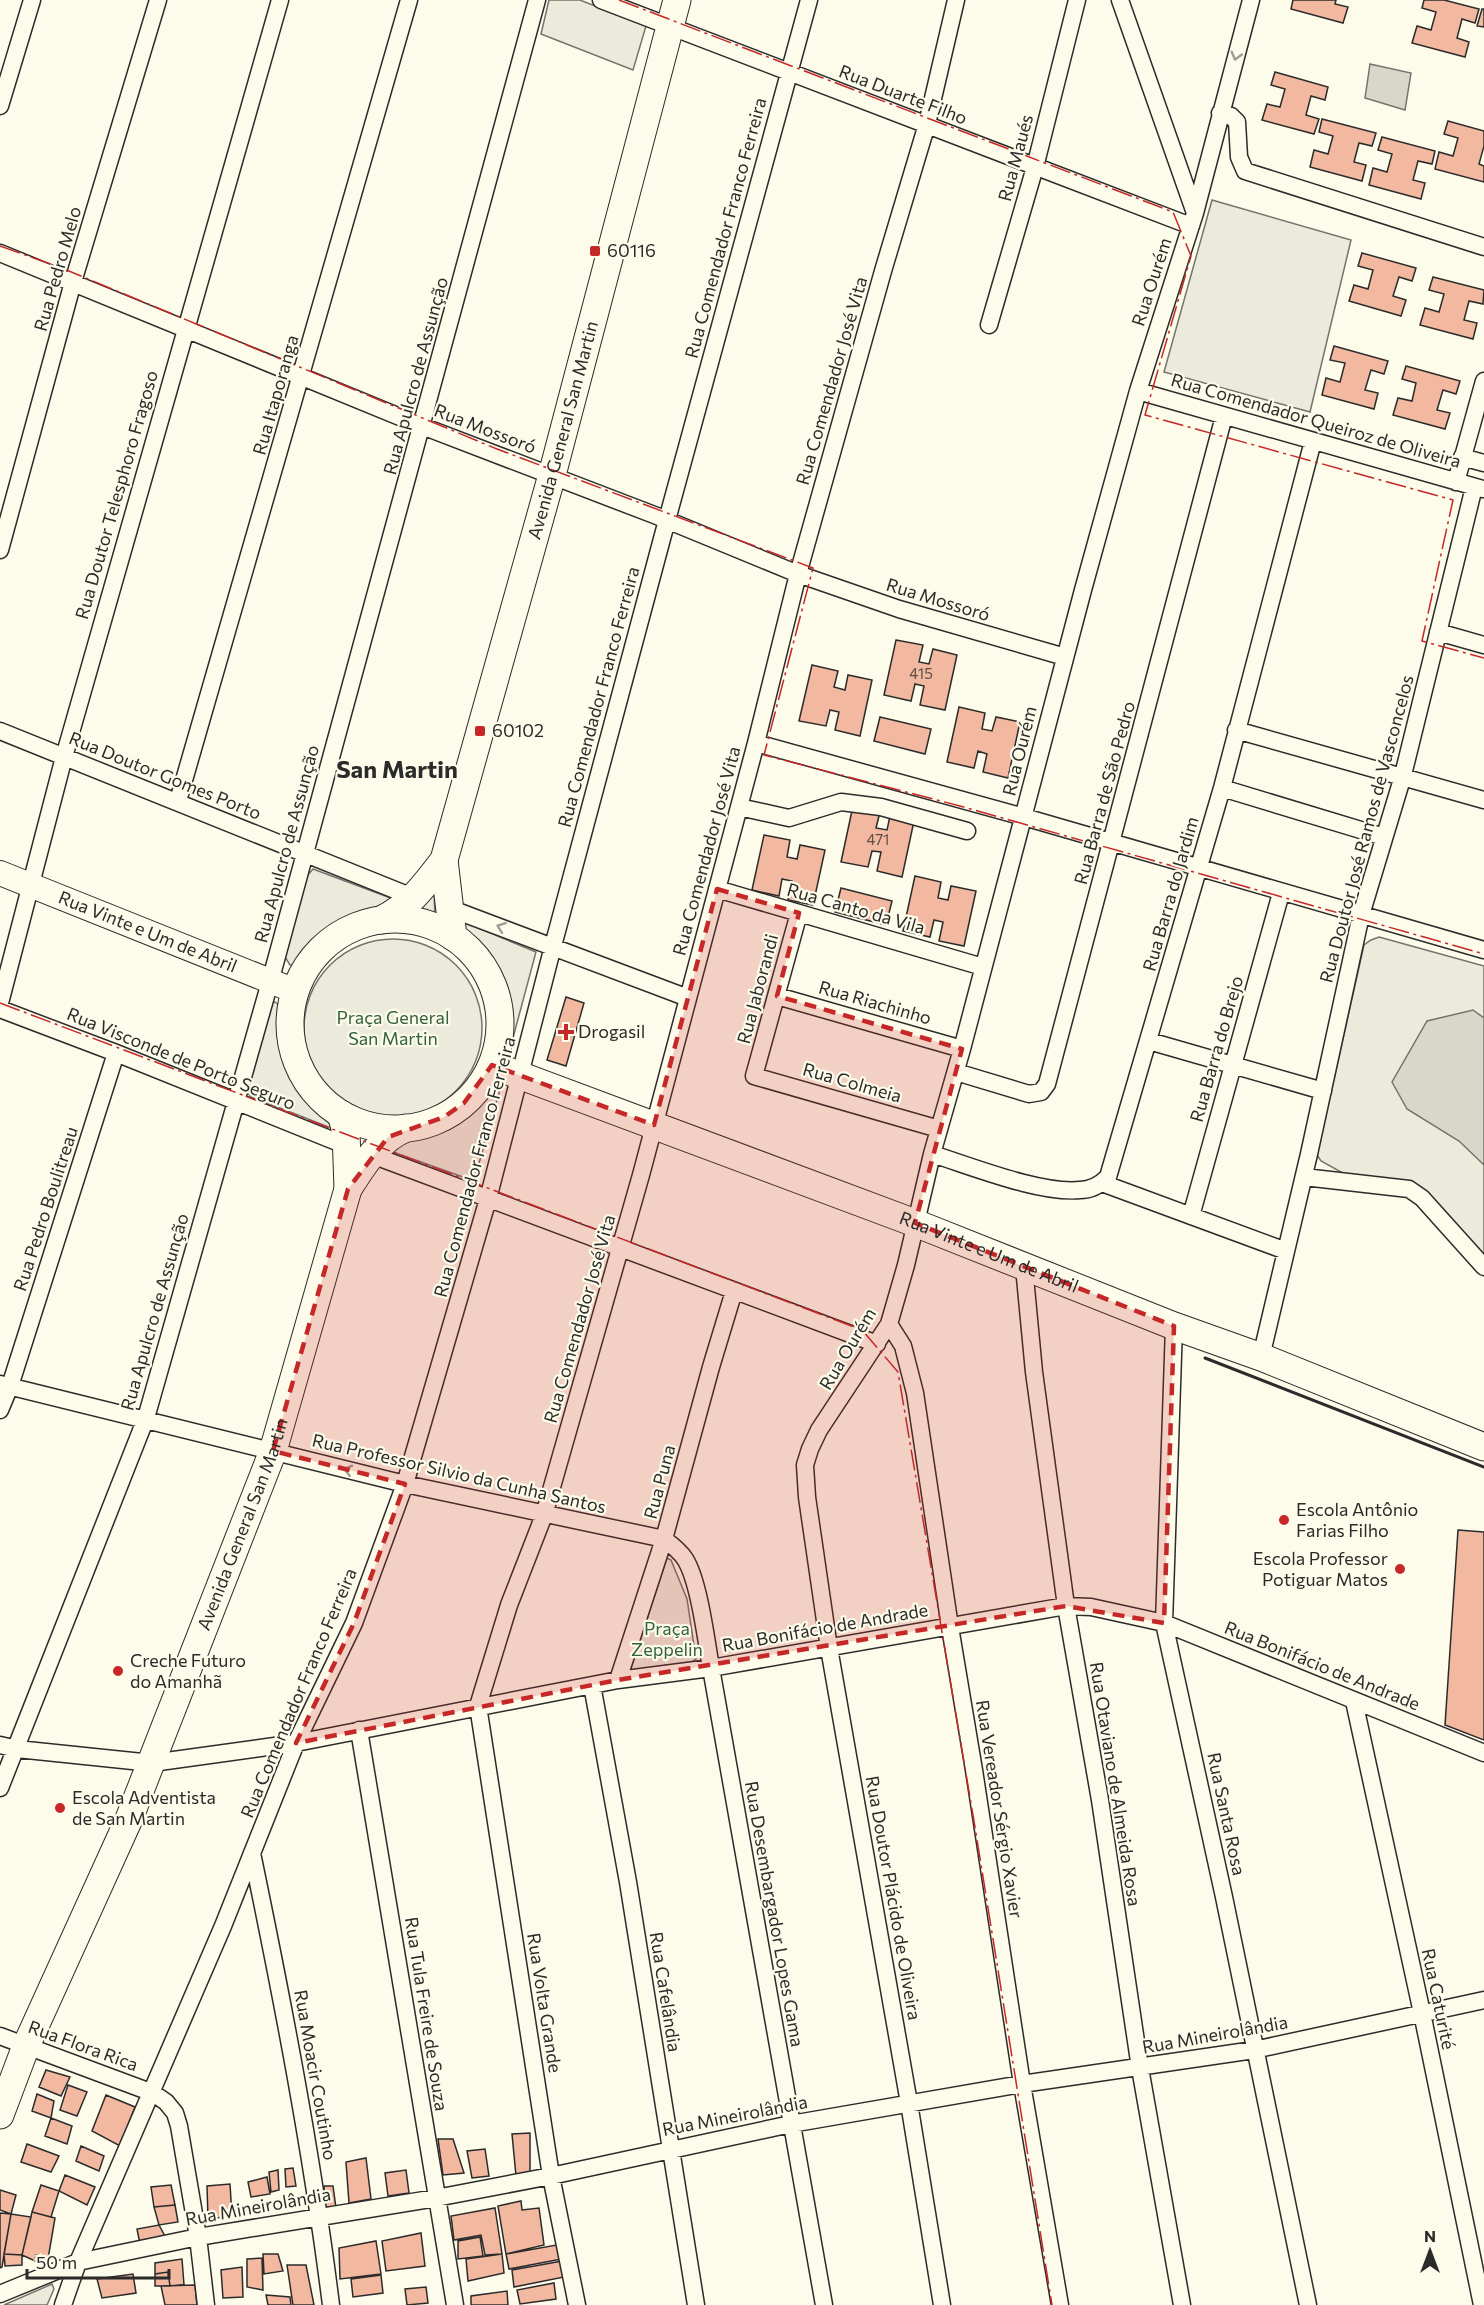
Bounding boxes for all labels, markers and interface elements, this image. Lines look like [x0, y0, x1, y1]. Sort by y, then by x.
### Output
one-way arrow [1230, 51, 1243, 61]
street label: Rua Duarte Filho [836, 60, 971, 129]
street label: Rua Comendador Franco Ferreira [680, 95, 770, 361]
street label: Rua Maués [993, 112, 1037, 204]
street label: Rua Pedro Melo [29, 204, 85, 334]
street label: Rua Ourém [1126, 235, 1176, 329]
place label: 60116 [607, 239, 656, 261]
marker: 60116 [588, 244, 602, 258]
street label: Rua Apulcro de Assunção [378, 274, 452, 477]
street label: Rua Comendador José Vita [791, 274, 871, 487]
street label: Avenida General San Martin [523, 318, 602, 542]
street label: Rua Itaporanga [247, 332, 303, 457]
street label: Rua Doutor Telesphoro Fragoso [70, 368, 162, 622]
street label: Rua Comendador Queiroz de Oliveira [1169, 368, 1464, 472]
street label: Rua Mossoró [431, 399, 539, 458]
street label: Rua Comendador Franco Ferreira [553, 564, 643, 830]
street label: Rua Mossoró [884, 573, 993, 625]
house number: 415 [909, 664, 933, 682]
street label: Rua Doutor José Ramos de Vasconcelos [1314, 672, 1418, 985]
street label: Rua Barra de São Pedro [1069, 699, 1139, 887]
street label: Rua Ourém [997, 704, 1041, 798]
place label: 60102 [492, 719, 544, 741]
marker: 60102 [473, 724, 487, 738]
street label: Rua Doutor Gomes Porto [66, 726, 265, 824]
street label: Rua Apulcro de Assunção [249, 742, 323, 945]
street label: Rua Comendador José Vita [667, 744, 745, 958]
district label: San Martin [336, 754, 458, 783]
street label: Rua Barra do Jardim [1137, 814, 1203, 974]
house number: 471 [866, 830, 890, 848]
street label: Rua Canto da Vila [785, 878, 928, 938]
street label: Rua Vinte e Um de Abril [55, 886, 241, 977]
one-way arrow [496, 922, 507, 934]
street label: Rua Jaborandi [732, 931, 782, 1046]
street label: Rua Barra do Brejo [1185, 973, 1247, 1124]
street label: Rua Riachinho [816, 975, 934, 1029]
street label: Rua Visconde de Porto Seguro [64, 1002, 299, 1114]
park label: Praça General San Martin [337, 1006, 449, 1049]
place label: Drogasil [578, 1020, 645, 1042]
marker: Drogasil [559, 1025, 573, 1039]
street label: Rua Comendador Franco Ferreira [429, 1034, 519, 1300]
street label: Rua Colmeia [800, 1057, 904, 1107]
street label: Rua Pedro Boulitreau [8, 1124, 82, 1294]
street label: Rua Vinte e Um de Abril [897, 1206, 1082, 1297]
street label: Rua Apulcro de Assunção [115, 1211, 193, 1413]
street label: Rua Comendador José Vita [539, 1212, 619, 1425]
street label: Rua Ourém [814, 1304, 880, 1393]
street label: Avenida General San Martin [192, 1416, 292, 1633]
street label: Rua Professor Silvio da Cunha Santos [310, 1428, 608, 1518]
street label: Rua Puna [639, 1442, 679, 1521]
one-way arrow [343, 1464, 353, 1477]
place label: Escola Antônio Farias Filho [1296, 1498, 1418, 1541]
marker: Escola Antônio Farias Filho [1277, 1513, 1291, 1527]
place label: Escola Professor Potiguar Matos [1253, 1547, 1388, 1590]
marker: Escola Professor Potiguar Matos [1393, 1562, 1407, 1576]
street label: Rua Comendador Franco Ferreira [235, 1564, 361, 1821]
street label: Rua Bonifácio de Andrade [720, 1598, 930, 1656]
street label: Rua Bonifácio de Andrade [1221, 1616, 1423, 1714]
park label: Praça Zeppelin [631, 1617, 703, 1660]
place label: Creche Futuro do Amanhã [130, 1649, 246, 1692]
street label: Rua Otaviano de Almeida Rosa [1086, 1660, 1146, 1908]
marker: Creche Futuro do Amanhã [111, 1664, 125, 1678]
street label: Rua Vereador Sérgio Xavier [972, 1698, 1028, 1920]
street label: Rua Santa Rosa [1203, 1750, 1251, 1877]
street label: Rua Doutor Plácido de Oliveira [862, 1774, 926, 2022]
street label: Rua Desembargador Lopes Gama [741, 1779, 809, 2049]
place label: Escola Adventista de San Martin [72, 1786, 216, 1829]
marker: Escola Adventista de San Martin [53, 1801, 67, 1815]
street label: Rua Tula Freire de Souza [401, 1915, 453, 2113]
street label: Rua Cafelândia [646, 1930, 686, 2054]
street label: Rua Volta Grande [523, 1931, 567, 2074]
street label: Rua Caturité [1418, 1946, 1460, 2051]
street label: Rua Moacir Coutinho [290, 1988, 342, 2162]
street label: Rua Mineirolândia [1140, 2010, 1289, 2058]
street label: Rua Flora Rica [25, 2015, 141, 2075]
street label: Rua Mineirolândia [660, 2090, 809, 2140]
street label: Rua Mineirolândia [183, 2182, 332, 2230]
north arrow [1400, 2221, 1460, 2281]
text: N [1424, 2226, 1436, 2245]
scale bar [27, 2242, 170, 2280]
text: 50 m [36, 2251, 77, 2273]

